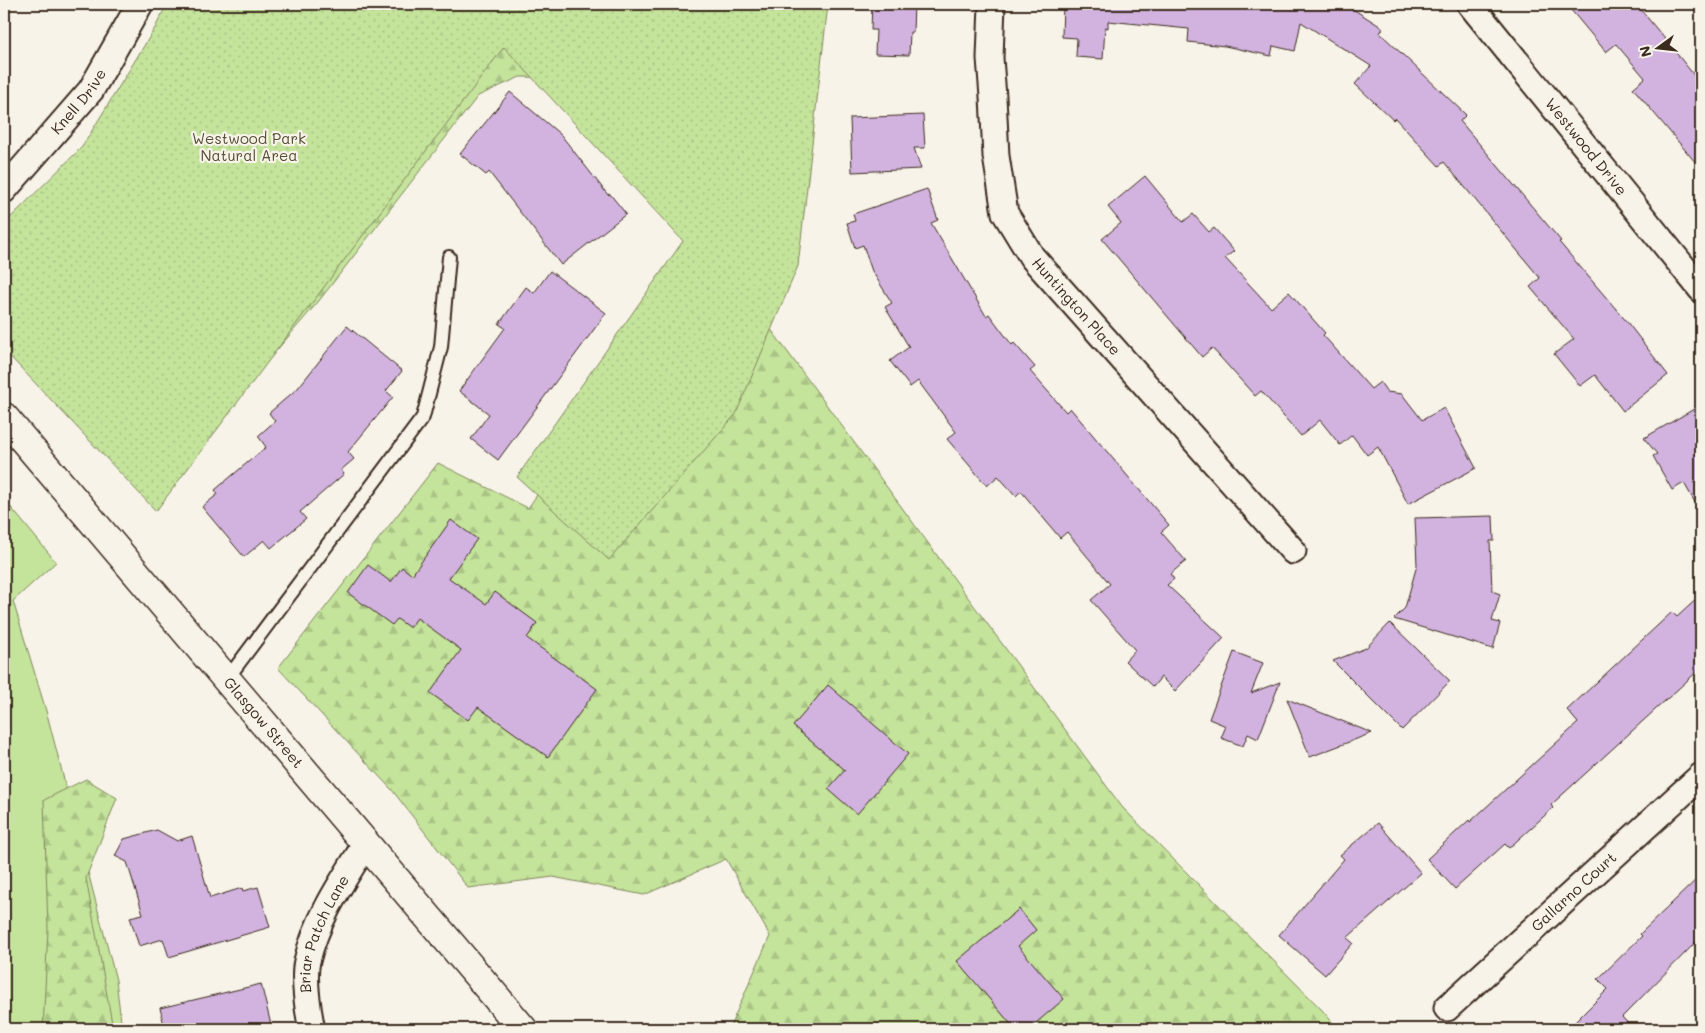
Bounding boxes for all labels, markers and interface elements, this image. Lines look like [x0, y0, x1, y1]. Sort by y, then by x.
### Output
north arrow [1632, 22, 1682, 72]
text: N [1634, 44, 1656, 59]
street label: Knell Drive [46, 65, 110, 138]
street label: Westwood Drive [1541, 93, 1632, 199]
park label: Westwood Park Natural Area [192, 128, 306, 165]
street label: Huntington Place [1028, 253, 1126, 359]
street label: Glasgow Street [220, 672, 308, 772]
street label: Gallarno Court [1526, 847, 1620, 935]
street label: Briar Patch Lane [294, 871, 353, 994]

